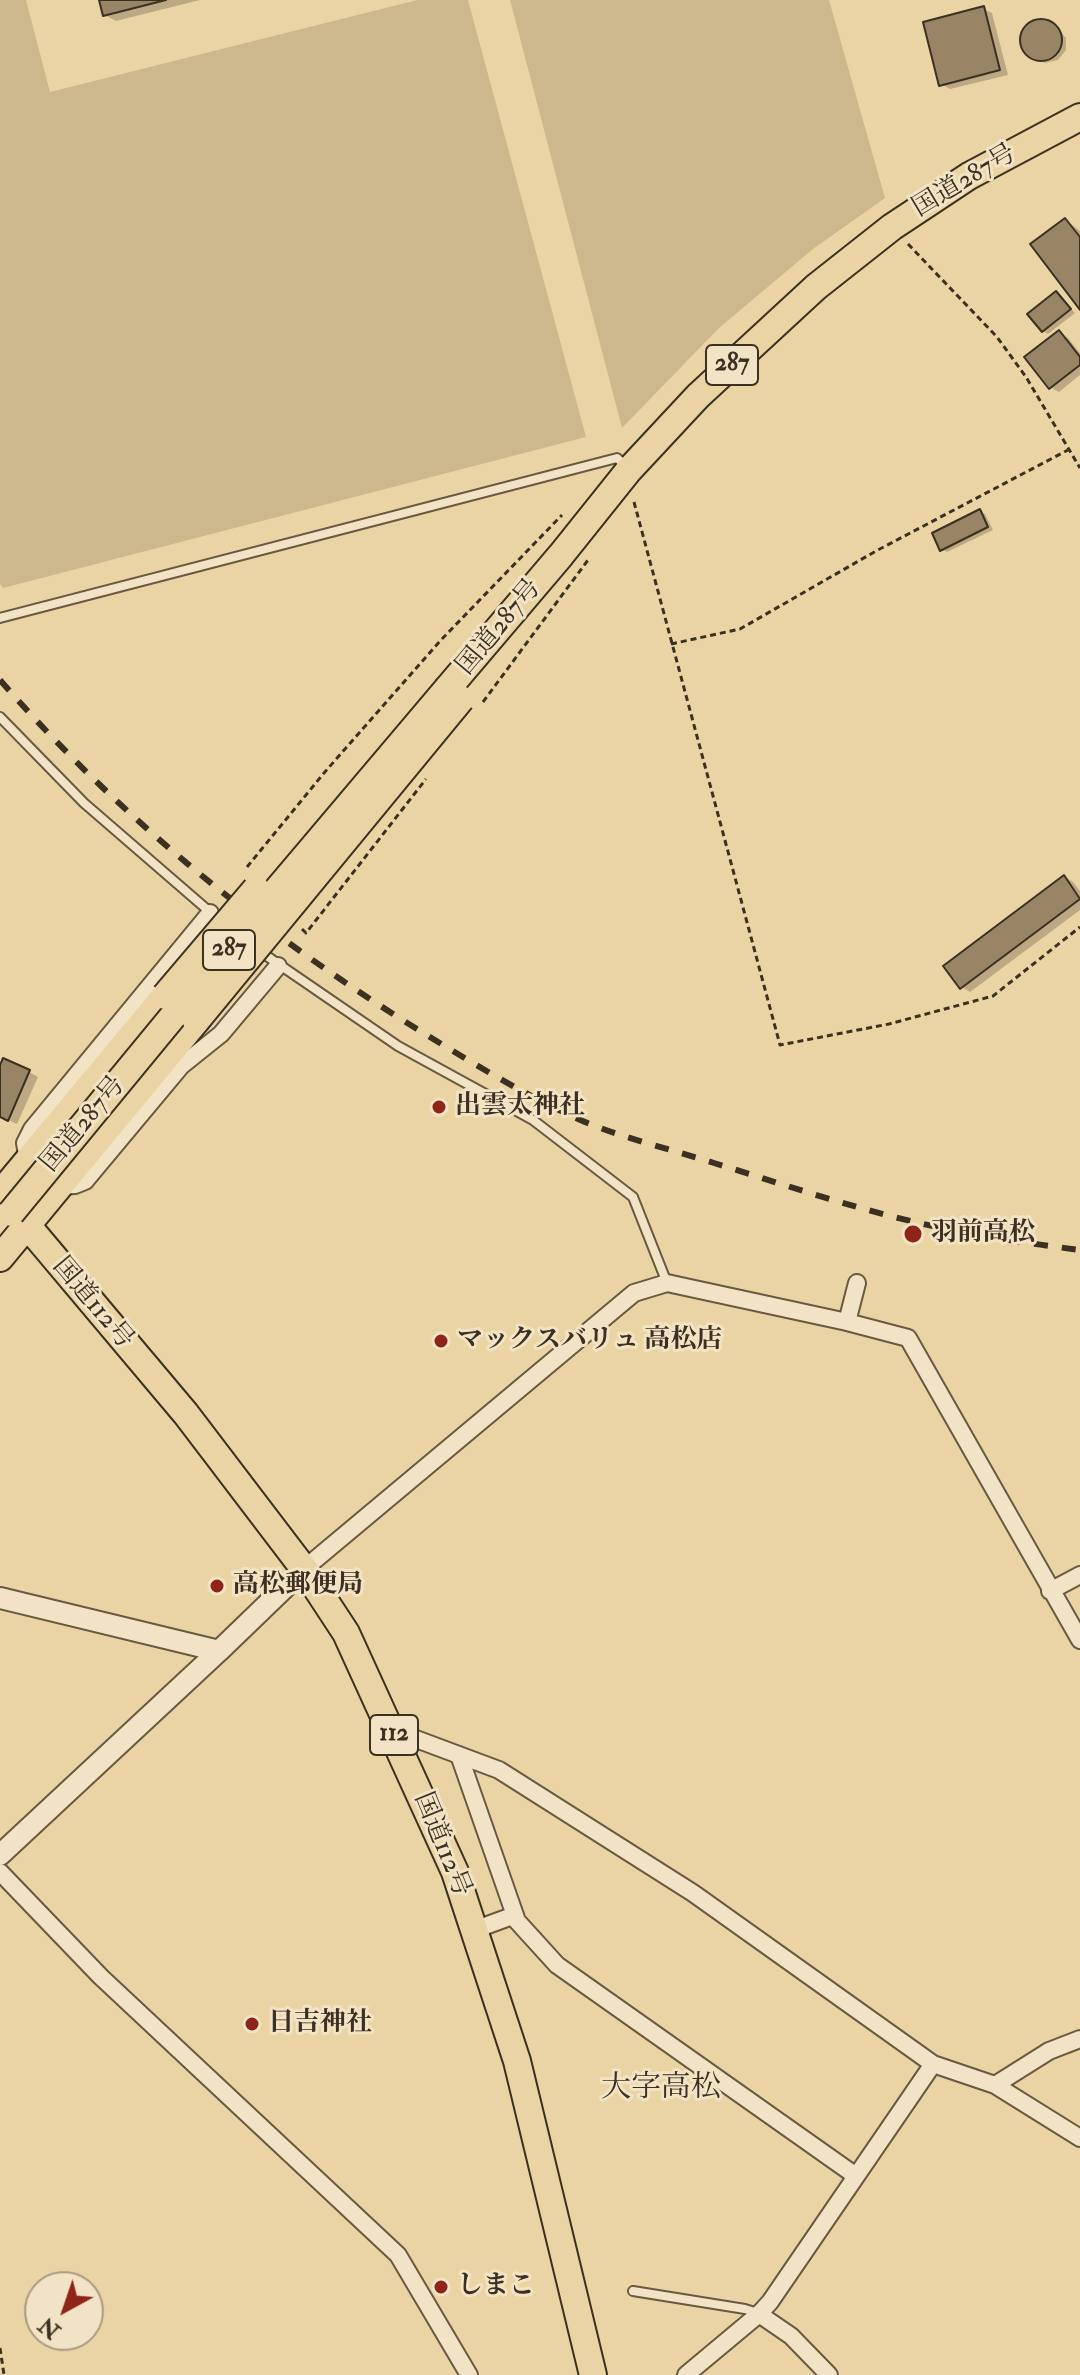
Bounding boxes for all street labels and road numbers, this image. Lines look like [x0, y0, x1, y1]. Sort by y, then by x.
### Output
street label: 国道287号 [908, 139, 1022, 225]
road number: 287 [706, 345, 758, 385]
street label: 国道287号 [451, 574, 549, 682]
road number: 287 [203, 930, 255, 970]
street label: 国道287号 [35, 1071, 133, 1179]
street label: 国道112号 [45, 1252, 139, 1356]
road number: 112 [370, 1715, 418, 1755]
street label: 国道112号 [406, 1788, 476, 1902]

